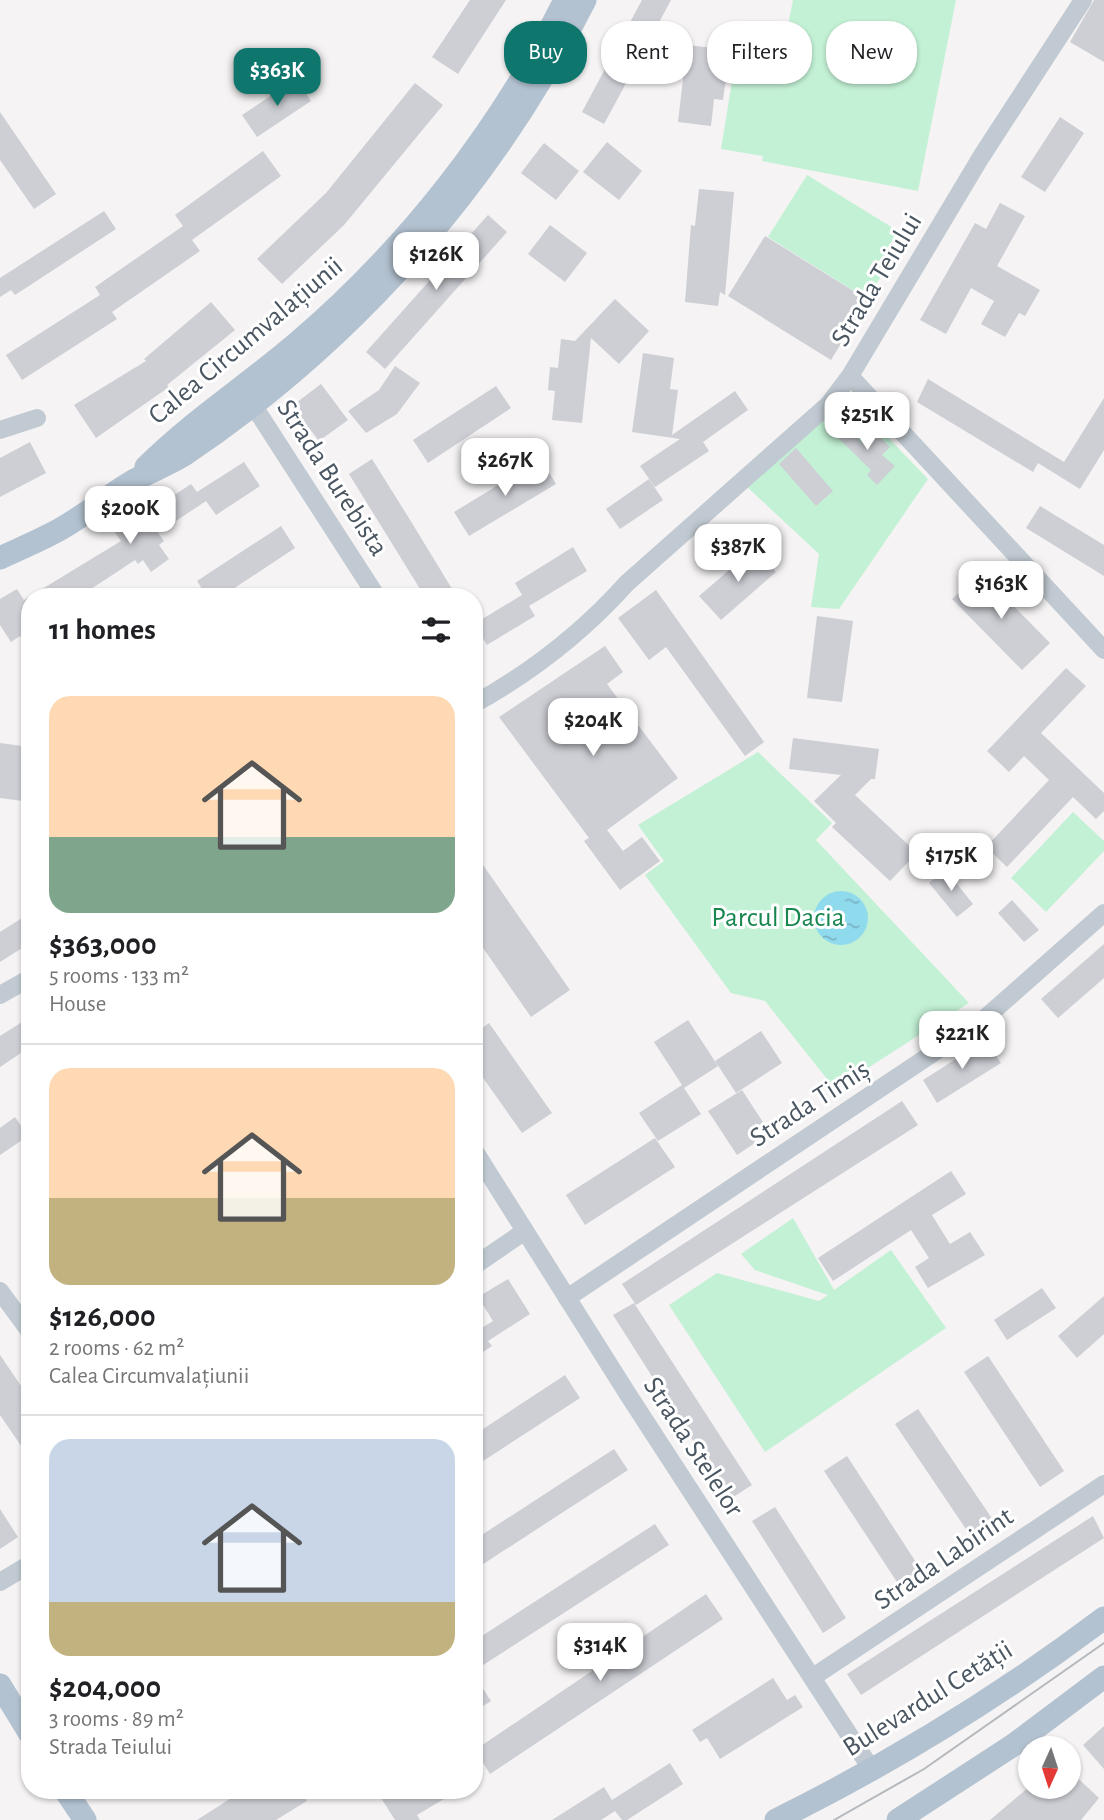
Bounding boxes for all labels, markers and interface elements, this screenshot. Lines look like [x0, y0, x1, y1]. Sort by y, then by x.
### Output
chip: Buy [504, 21, 587, 84]
chip: Rent [601, 21, 693, 84]
chip: Filters [707, 21, 812, 84]
chip: New [826, 21, 917, 84]
pin: $363K [228, 48, 326, 108]
text: $363K [250, 59, 304, 82]
street label: Strada Teiului [826, 209, 928, 351]
pin: $126K [387, 232, 485, 292]
text: $126K [409, 243, 463, 266]
street label: Calea Circumvalațiunii [144, 252, 349, 431]
pin: $251K [818, 392, 916, 452]
street label: Strada Burebista [271, 395, 393, 561]
text: $251K [841, 403, 893, 426]
pin: $267K [456, 438, 554, 498]
text: $267K [477, 449, 533, 472]
pin: $200K [81, 486, 179, 546]
text: $200K [101, 497, 159, 520]
pin: $387K [689, 524, 787, 584]
text: $387K [711, 535, 765, 558]
pin: $163K [952, 562, 1050, 621]
text: $163K [974, 572, 1028, 595]
icon: filters [417, 611, 455, 649]
text: 11 homes [49, 615, 156, 645]
pin: $204K [544, 698, 642, 758]
text: $204K [564, 709, 622, 732]
icon: home [189, 742, 315, 868]
pin: $175K [902, 834, 1000, 893]
text: $175K [925, 844, 977, 867]
park label: Parcul Dacia [711, 904, 845, 932]
text: $363,000 [49, 930, 157, 960]
text: 5 rooms · 133 m² [49, 965, 189, 988]
text: House [49, 993, 106, 1016]
pin: $221K [913, 1012, 1011, 1071]
text: $221K [935, 1022, 989, 1045]
street label: Strada Timiș [745, 1055, 875, 1154]
icon: home [189, 1114, 315, 1240]
text: $126,000 [49, 1302, 156, 1332]
text: 2 rooms · 62 m² [49, 1337, 184, 1360]
text: Calea Circumvalațiunii [49, 1365, 249, 1388]
street label: Strada Stelelor [638, 1372, 748, 1522]
icon: home [189, 1485, 315, 1611]
street label: Strada Labirint [869, 1502, 1019, 1616]
pin: $314K [551, 1624, 649, 1683]
text: $314K [573, 1634, 627, 1657]
street label: Bulevardul Cetății [838, 1636, 1018, 1763]
text: $204,000 [49, 1673, 161, 1703]
text: 3 rooms · 89 m² [49, 1708, 184, 1731]
text: Strada Teiului [49, 1736, 172, 1759]
north arrow [1018, 1736, 1082, 1799]
map controls [1018, 1736, 1081, 1799]

